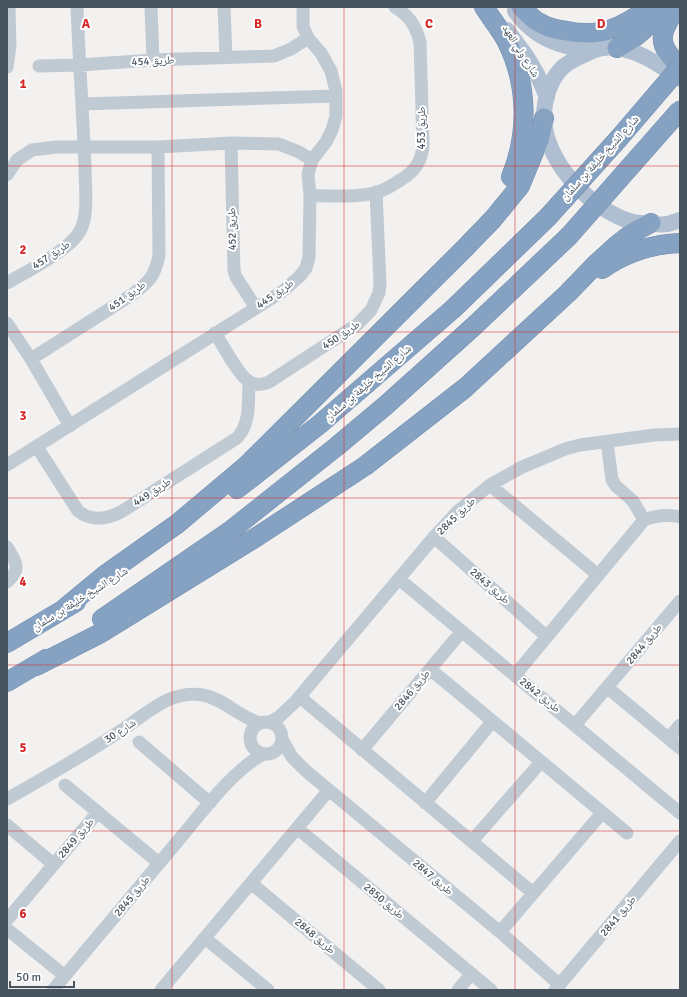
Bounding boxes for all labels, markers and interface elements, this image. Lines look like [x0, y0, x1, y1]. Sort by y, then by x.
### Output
text: A [82, 16, 91, 32]
text: B [254, 16, 262, 32]
text: C [425, 16, 433, 32]
text: D [597, 16, 606, 32]
street label: شارع ولي العهد [498, 22, 542, 81]
street label: طريق 454 [131, 53, 175, 69]
text: 1 [19, 76, 27, 92]
street label: طريق 453 [415, 107, 428, 149]
street label: شارع الشيخ خليفة بن سلمان [558, 113, 642, 203]
street label: طريق 452 [225, 207, 239, 251]
street label: طريق 457 [30, 238, 72, 272]
text: 2 [19, 242, 27, 258]
street label: طريق 445 [254, 276, 296, 312]
street label: طريق 451 [106, 278, 148, 314]
street label: طريق 450 [320, 318, 362, 352]
street label: شارع الشيخ خليفة بن سلمان [322, 342, 414, 424]
text: 3 [19, 408, 27, 424]
street label: طريق 449 [131, 475, 173, 509]
street label: طريق 2845 [434, 494, 478, 538]
street label: شارع الشيخ خليفة بن سلمان [30, 564, 130, 634]
street label: طريق 2843 [467, 565, 513, 607]
text: 4 [19, 574, 27, 590]
street label: طريق 2844 [623, 621, 665, 667]
street label: طريق 2846 [391, 667, 433, 713]
street label: طريق 2842 [517, 675, 563, 715]
street label: شارع 30 [102, 716, 138, 746]
text: 5 [19, 740, 27, 756]
street label: طريق 2849 [55, 815, 97, 861]
street label: طريق 2847 [410, 856, 456, 898]
street label: طريق 2845 [111, 873, 153, 919]
street label: طريق 2850 [361, 880, 407, 922]
street label: طريق 2841 [597, 893, 639, 939]
text: 6 [19, 906, 27, 922]
street label: طريق 2848 [292, 915, 338, 957]
scale bar [10, 963, 74, 989]
text: 50 m [16, 970, 41, 985]

